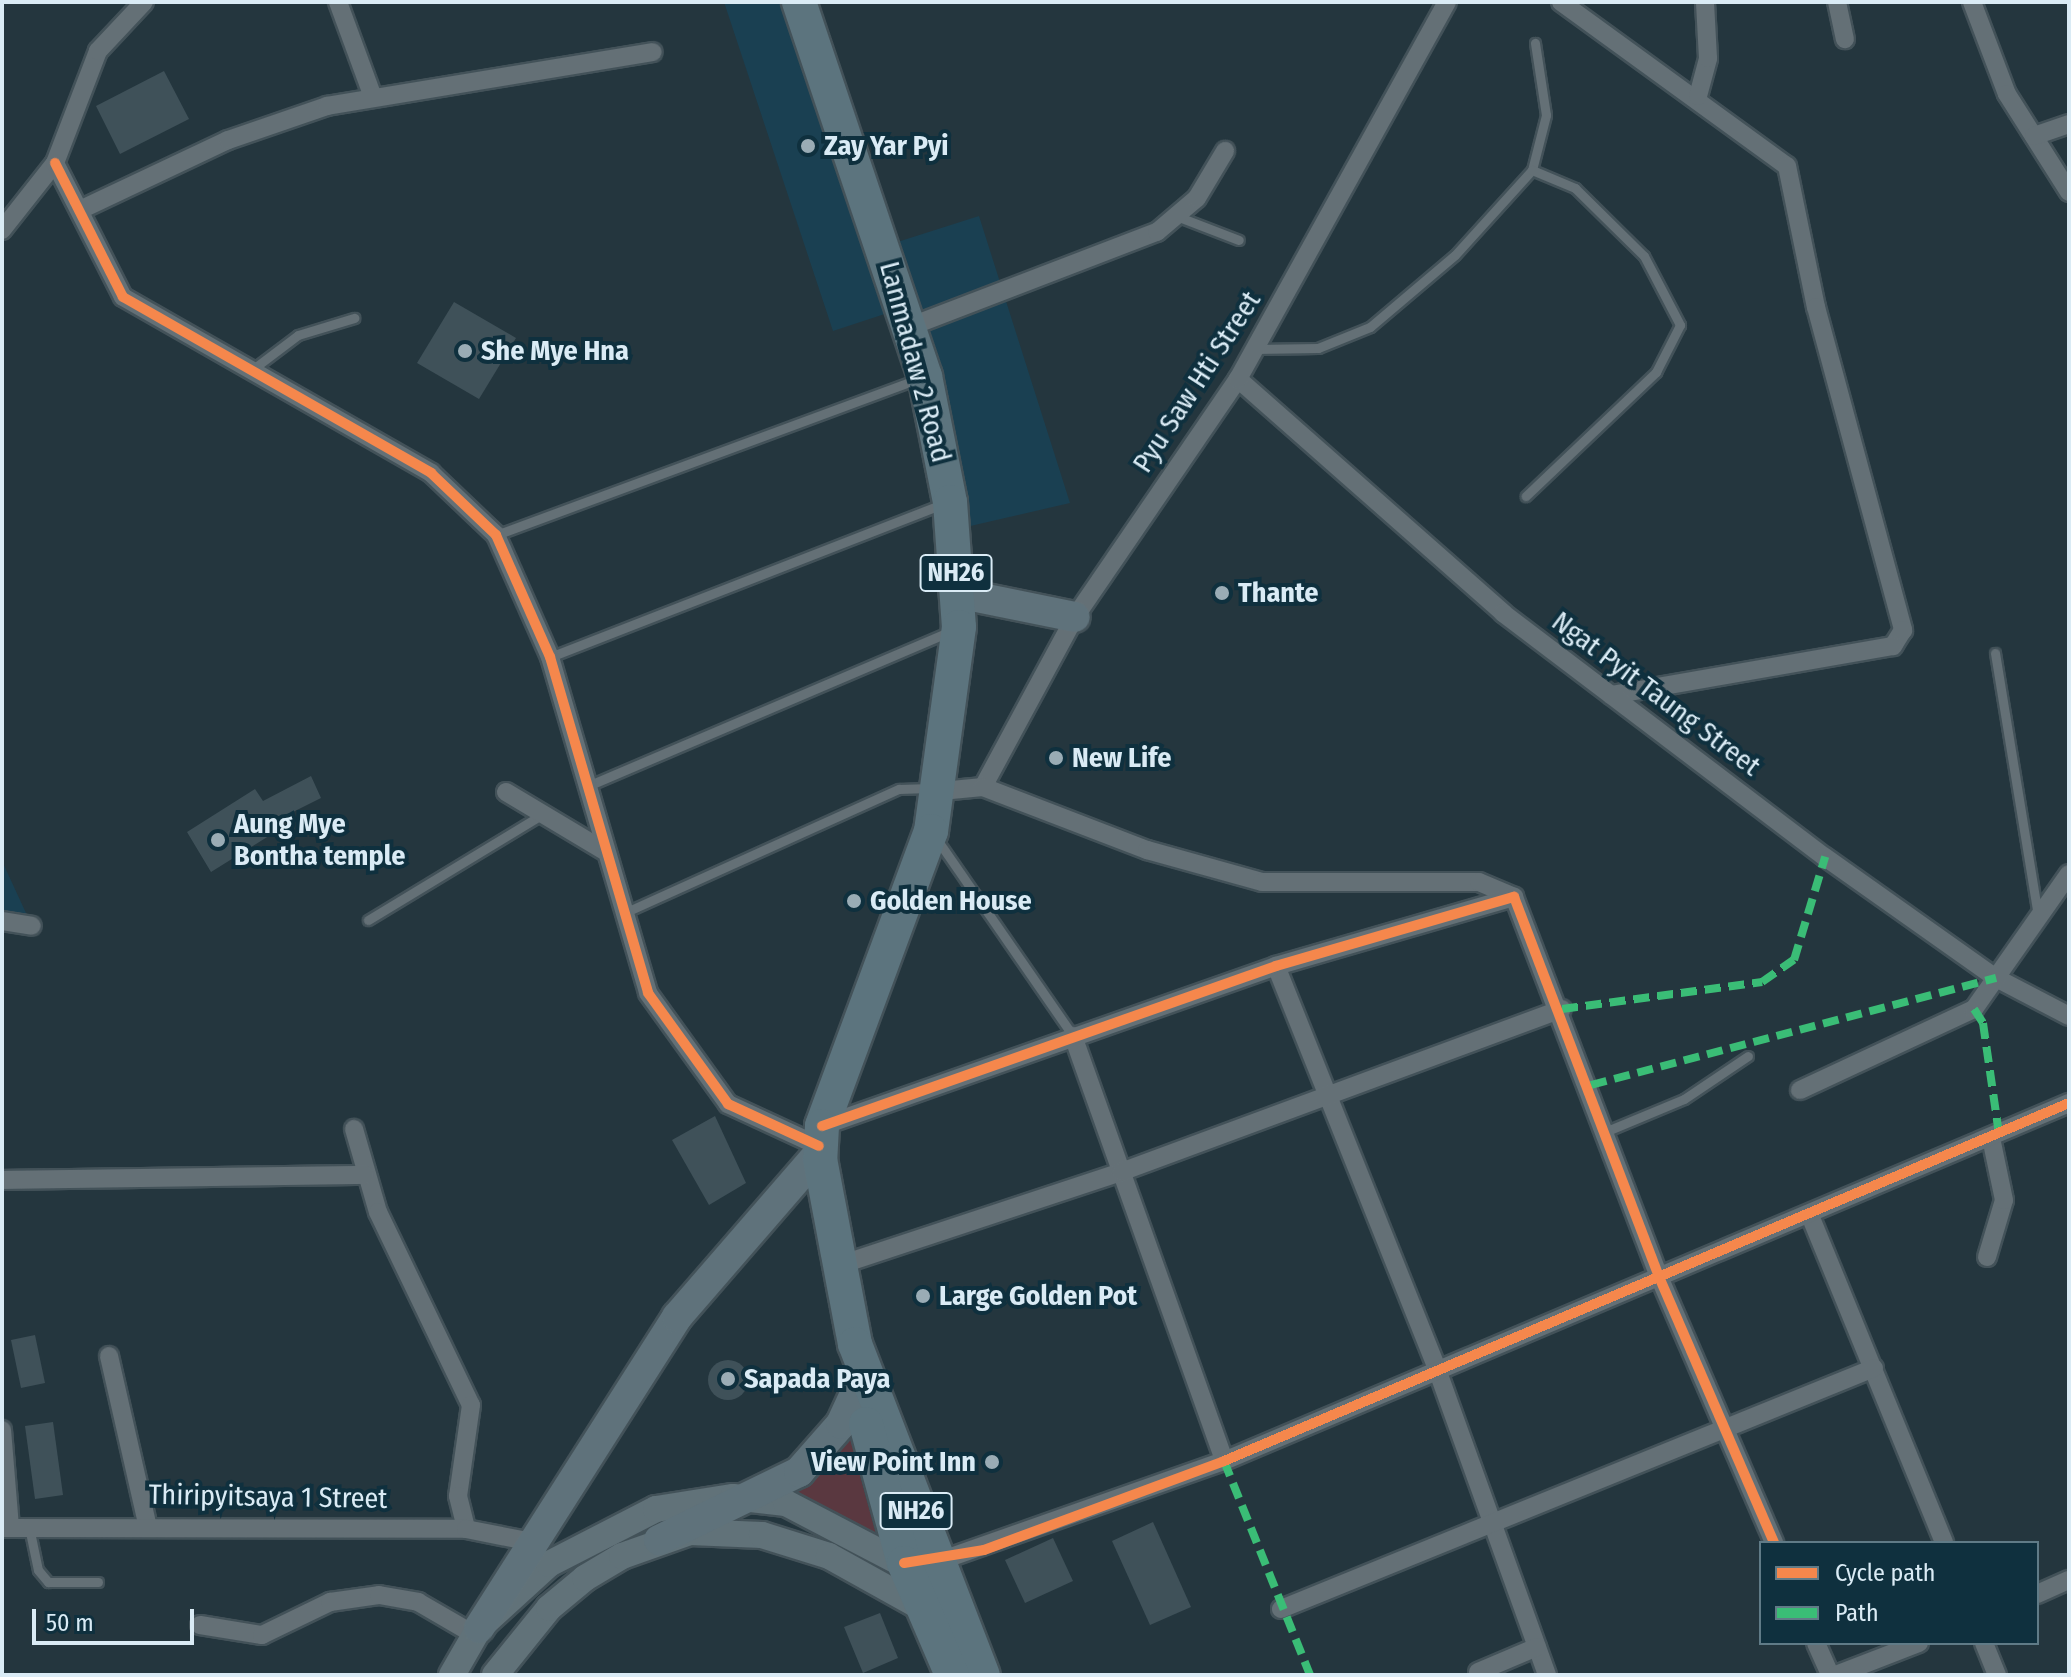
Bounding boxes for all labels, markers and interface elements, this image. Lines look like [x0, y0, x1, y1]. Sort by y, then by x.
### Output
place label: Zay Yar Pyi [824, 129, 949, 163]
marker: Zay Yar Pyi [799, 137, 817, 155]
street label: Lanmadaw 2 Road [872, 258, 958, 466]
street label: Pyu Saw Hti Street [1126, 285, 1268, 479]
place label: She Mye Hna [481, 334, 629, 368]
marker: She Mye Hna [456, 342, 474, 360]
road number: NH26 [918, 551, 994, 595]
place label: Thante [1238, 576, 1319, 610]
marker: Thante [1213, 584, 1231, 602]
street label: Ngat Pyit Taung Street [1545, 605, 1767, 783]
place label: New Life [1072, 741, 1171, 775]
marker: New Life [1047, 749, 1065, 767]
place label: Aung Mye Bontha temple [234, 807, 405, 873]
marker: Aung Mye Bontha temple [209, 831, 227, 849]
place label: Golden House [870, 884, 1032, 918]
marker: Golden House [845, 892, 863, 910]
place label: Large Golden Pot [939, 1279, 1137, 1313]
marker: Large Golden Pot [914, 1287, 932, 1305]
place label: Sapada Paya [744, 1362, 890, 1396]
marker: Sapada Paya [719, 1370, 737, 1388]
place label: View Point Inn [811, 1445, 976, 1479]
marker: View Point Inn [983, 1453, 1001, 1471]
street label: Thiripyitsaya 1 Street [148, 1478, 388, 1516]
road number: NH26 [878, 1489, 954, 1533]
legend [1759, 1541, 2039, 1645]
text: Cycle path [1835, 1559, 1935, 1587]
scale bar [36, 1593, 198, 1643]
text: Path [1835, 1599, 1879, 1627]
text: 50 m [46, 1609, 94, 1637]

